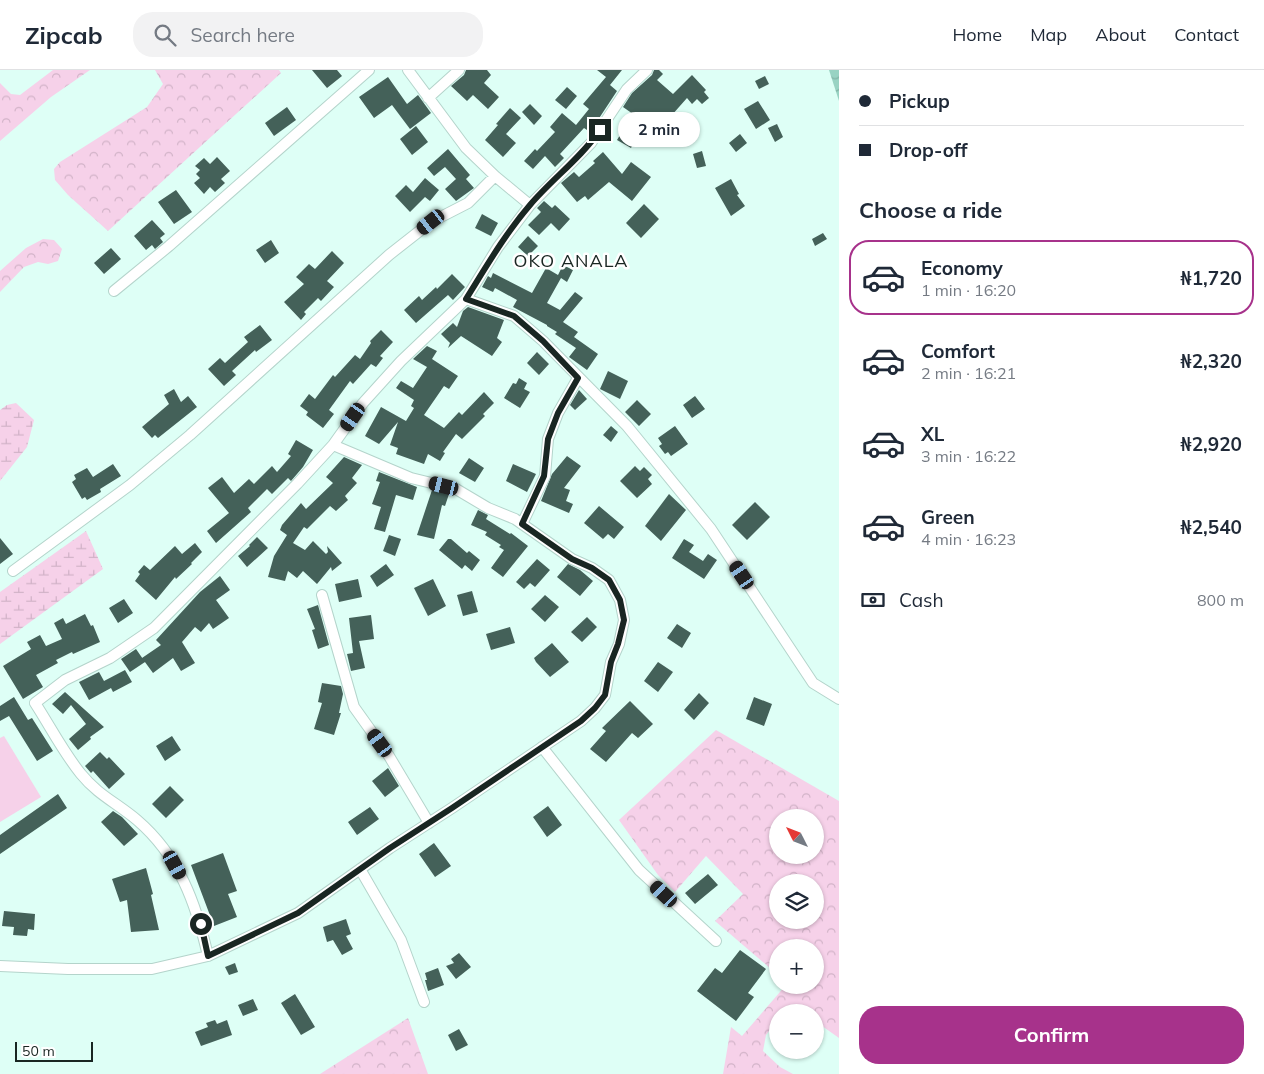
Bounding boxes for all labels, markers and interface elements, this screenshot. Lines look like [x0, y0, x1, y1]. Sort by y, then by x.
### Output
search box [133, 12, 483, 57]
text: Zipcab [25, 20, 103, 50]
icon: search [151, 21, 179, 49]
text: Search here [191, 23, 295, 47]
text: Home [952, 23, 1002, 46]
text: Map [1030, 23, 1067, 46]
text: About [1095, 23, 1146, 46]
text: Contact [1174, 23, 1239, 46]
text: Pickup [889, 89, 950, 113]
callout: 2 min [618, 112, 700, 148]
route end [589, 119, 611, 141]
text: 2 min [638, 119, 680, 139]
text: Drop-off [889, 138, 967, 162]
text: Choose a ride [859, 196, 1002, 224]
car [414, 207, 447, 237]
district label: OKO ANALA [514, 249, 628, 272]
icon: car [861, 255, 906, 300]
text: Economy [921, 256, 1003, 280]
text: ₦1,720 [1180, 266, 1242, 290]
text: 1 min · 16:20 [921, 280, 1016, 300]
icon: car [861, 338, 906, 383]
text: Comfort [921, 339, 995, 363]
text: ₦2,320 [1180, 349, 1242, 373]
text: 2 min · 16:21 [921, 363, 1016, 383]
car [338, 400, 367, 434]
icon: car [861, 421, 906, 466]
text: XL [921, 422, 944, 446]
text: ₦2,920 [1180, 432, 1242, 456]
text: 3 min · 16:22 [921, 446, 1016, 466]
car [427, 475, 460, 497]
icon: car [861, 504, 906, 549]
text: Green [921, 505, 975, 529]
text: ₦2,540 [1180, 515, 1242, 539]
text: 4 min · 16:23 [921, 529, 1016, 549]
car [727, 558, 756, 592]
icon: cash [859, 586, 887, 614]
text: Cash [899, 588, 944, 612]
text: 800 m [1197, 590, 1244, 610]
car [365, 726, 394, 760]
north arrow [769, 809, 824, 864]
map controls [769, 809, 824, 1059]
car [161, 848, 188, 882]
button: layers [769, 874, 824, 929]
car [647, 878, 680, 910]
route start [190, 913, 212, 935]
button: + [769, 939, 824, 994]
button: − [769, 1004, 824, 1059]
button: Confirm [859, 1006, 1244, 1064]
scale bar [15, 1039, 92, 1062]
text: 50 m [22, 1042, 55, 1060]

